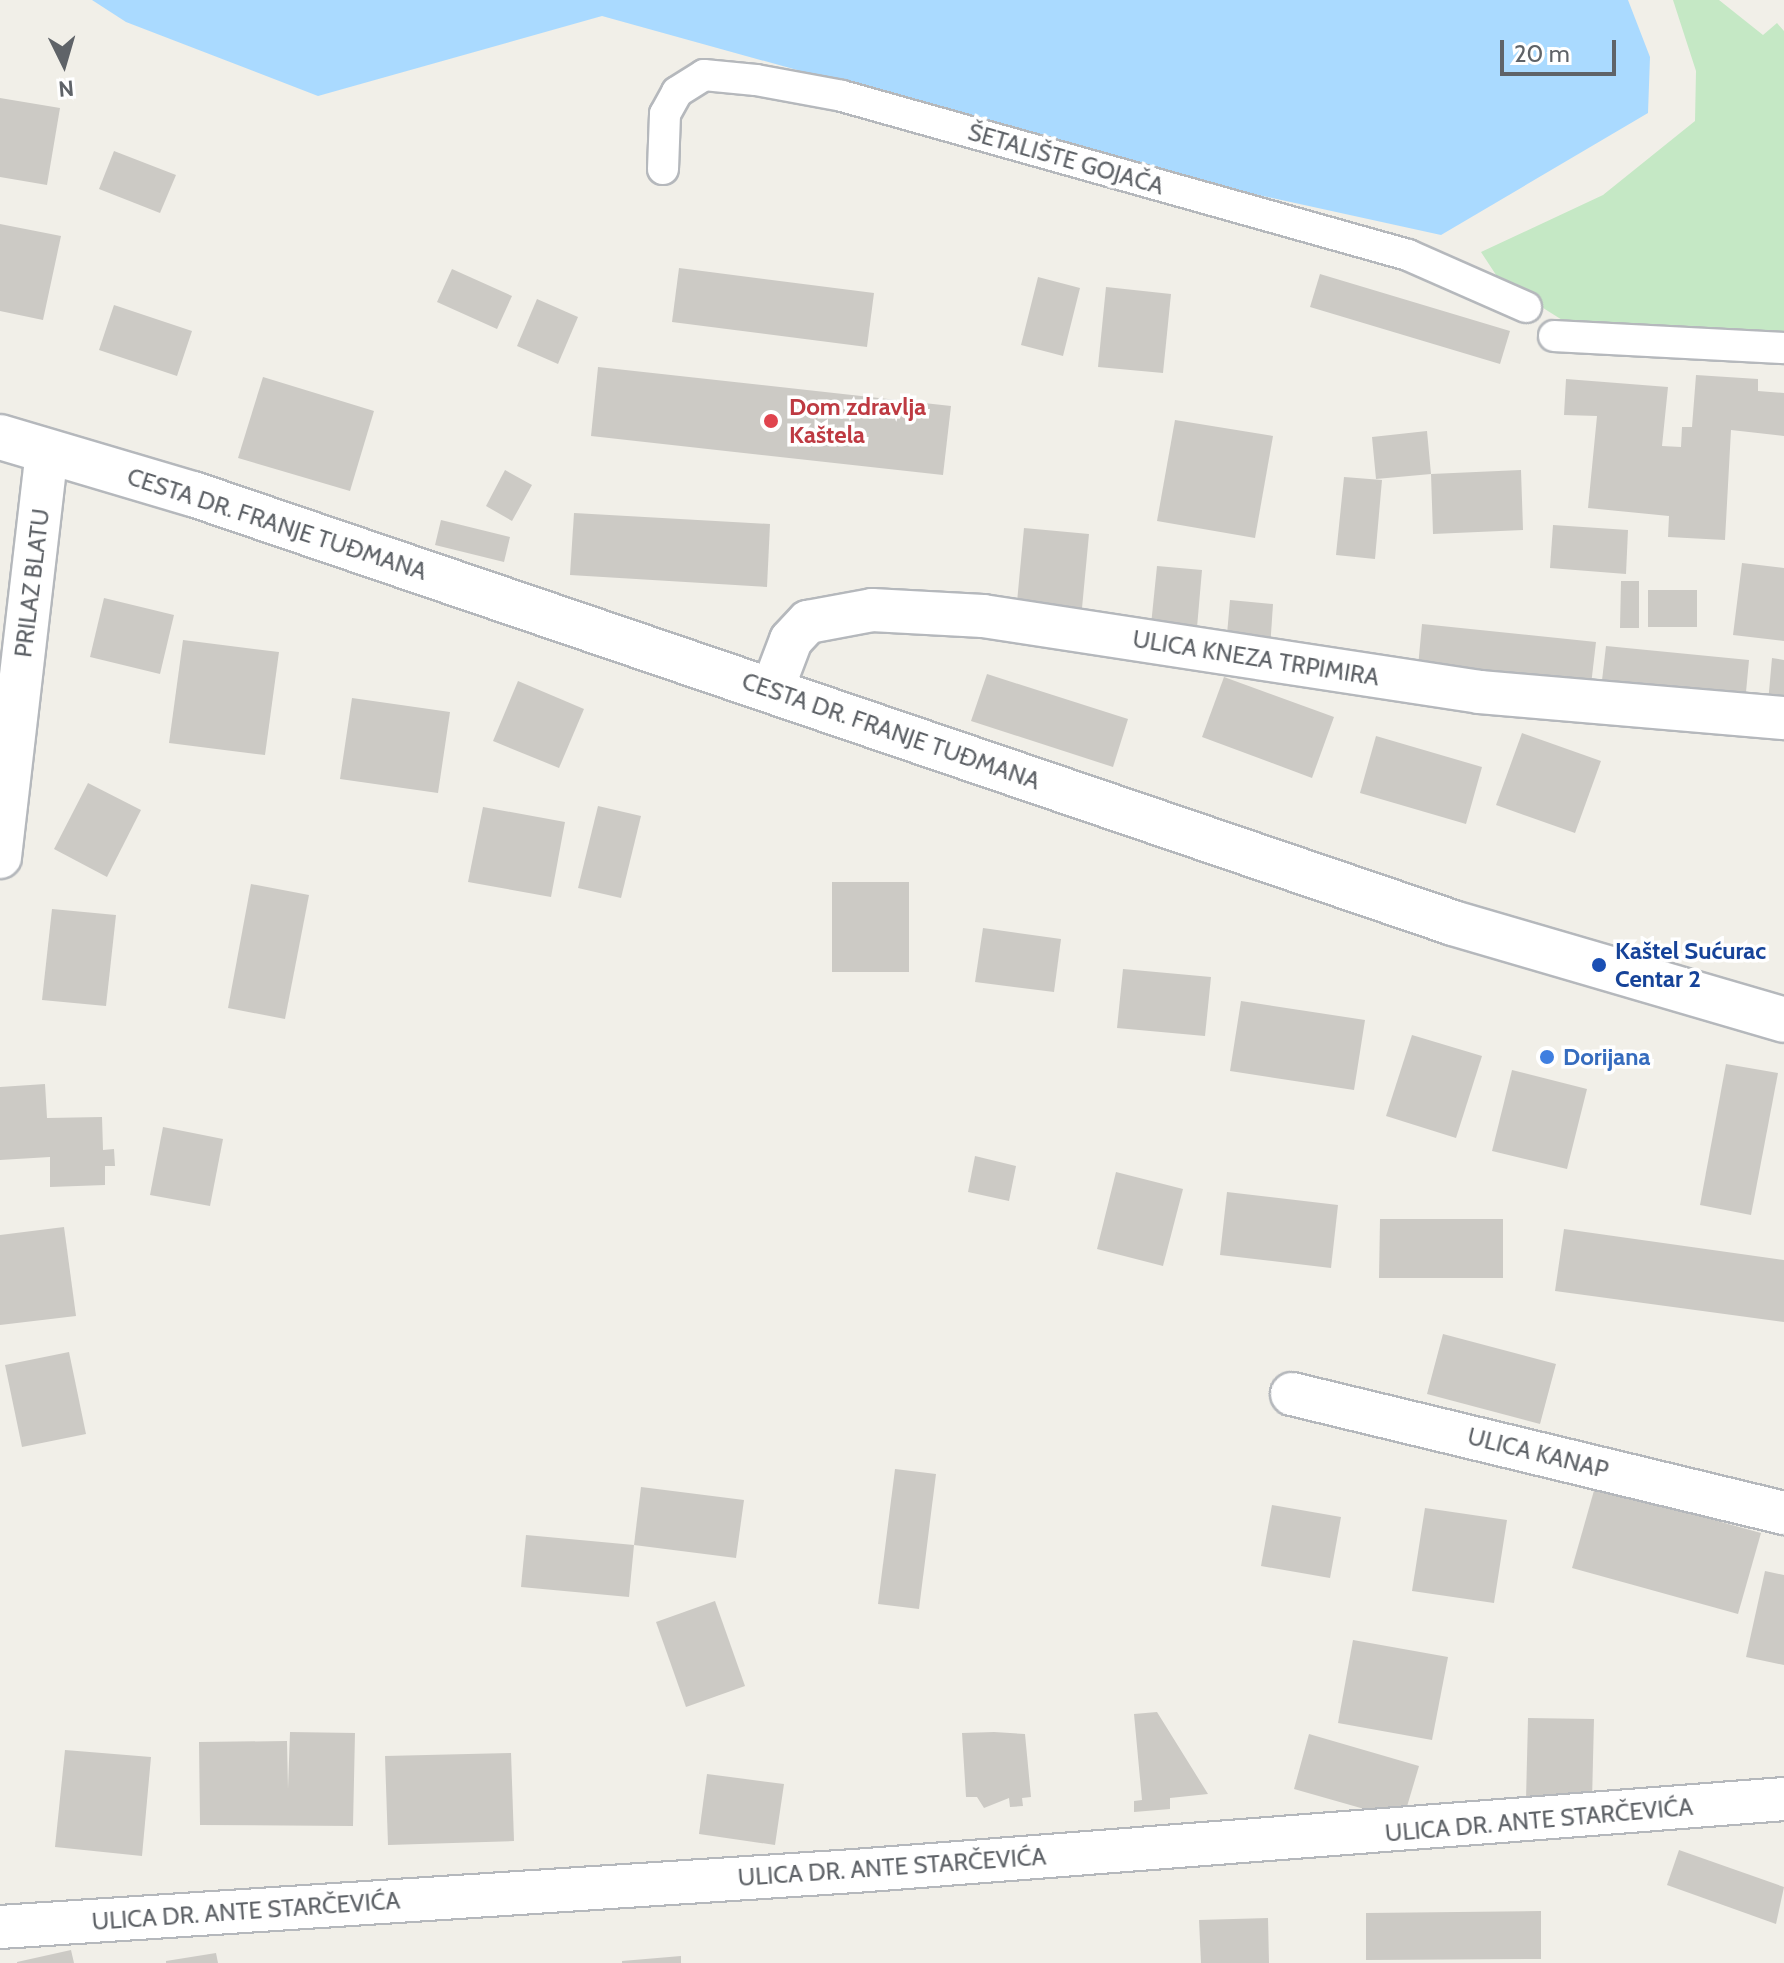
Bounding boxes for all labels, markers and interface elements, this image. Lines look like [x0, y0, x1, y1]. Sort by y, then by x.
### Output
north arrow [24, 24, 104, 104]
scale bar [1504, 24, 1620, 74]
text: 20 m [1514, 39, 1570, 68]
text: N [57, 74, 75, 103]
street label: ŠETALIŠTE GOJAČA [965, 117, 1167, 201]
place label: Dom zdravlja Kaštela [789, 393, 926, 449]
marker: Dom zdravlja Kaštela [760, 410, 782, 432]
street label: CESTA DR. FRANJE TUĐMANA [124, 462, 430, 586]
street label: PRILAZ BLATU [9, 507, 55, 659]
street label: ULICA KNEZA TRPIMIRA [1131, 624, 1381, 692]
street label: CESTA DR. FRANJE TUĐMANA [738, 666, 1044, 796]
place label: Kaštel Sućurac Centar 2 [1615, 937, 1766, 993]
marker: Kaštel Sućurac Centar 2 [1590, 956, 1608, 974]
place label: Dorijana [1563, 1043, 1650, 1071]
marker: Dorijana [1538, 1048, 1556, 1066]
street label: ULICA KANAP [1465, 1422, 1611, 1484]
street label: ULICA DR. ANTE STARČEVIĆA [1384, 1792, 1694, 1848]
street label: ULICA DR. ANTE STARČEVIĆA [737, 1842, 1047, 1892]
street label: ULICA DR. ANTE STARČEVIĆA [91, 1886, 401, 1936]

